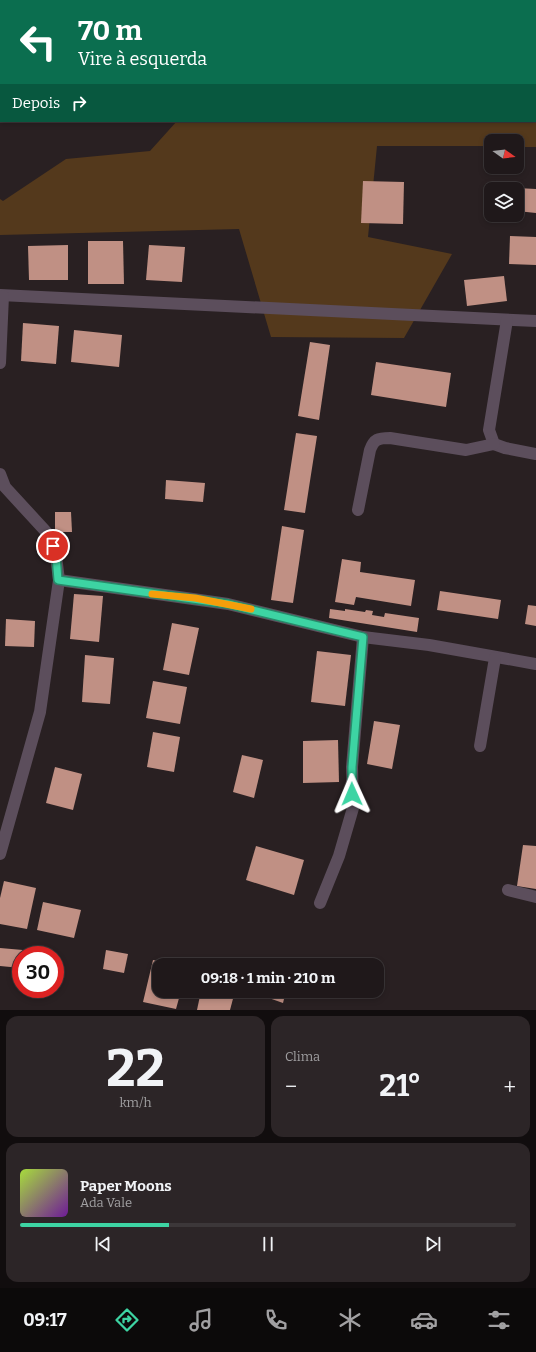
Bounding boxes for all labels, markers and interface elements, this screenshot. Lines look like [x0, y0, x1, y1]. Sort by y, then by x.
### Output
text: 70 m [78, 14, 142, 47]
icon: left [12, 16, 64, 68]
text: Vire à esquerda [78, 48, 207, 70]
icon: right [68, 92, 90, 114]
text: Depois [12, 94, 60, 112]
north arrow [484, 134, 524, 174]
map controls [484, 134, 524, 222]
button: layers [484, 182, 524, 222]
pin [36, 529, 70, 563]
icon: arrive [42, 535, 64, 557]
position arrow [331, 773, 373, 815]
speed limit sign: 30 [12, 946, 64, 998]
text: 09:18 · 1 min · 210 m [201, 969, 335, 987]
text: 22 [106, 1037, 165, 1100]
text: Clima [285, 1049, 320, 1064]
text: 21° [379, 1068, 421, 1104]
text: − [285, 1073, 297, 1100]
text: + [503, 1073, 516, 1100]
text: km/h [119, 1095, 152, 1110]
text: Paper Moons [80, 1177, 172, 1195]
text: Ada Vale [80, 1195, 132, 1210]
icon: previous [92, 1233, 114, 1255]
icon: pause [257, 1233, 279, 1255]
icon: next [422, 1233, 444, 1255]
icon: directions [113, 1306, 141, 1334]
icon: music [187, 1306, 215, 1334]
icon: phone [262, 1306, 290, 1334]
icon: climate [336, 1306, 364, 1334]
icon: car [410, 1306, 438, 1334]
icon: filters [485, 1306, 513, 1334]
text: 09:17 [23, 1309, 67, 1331]

